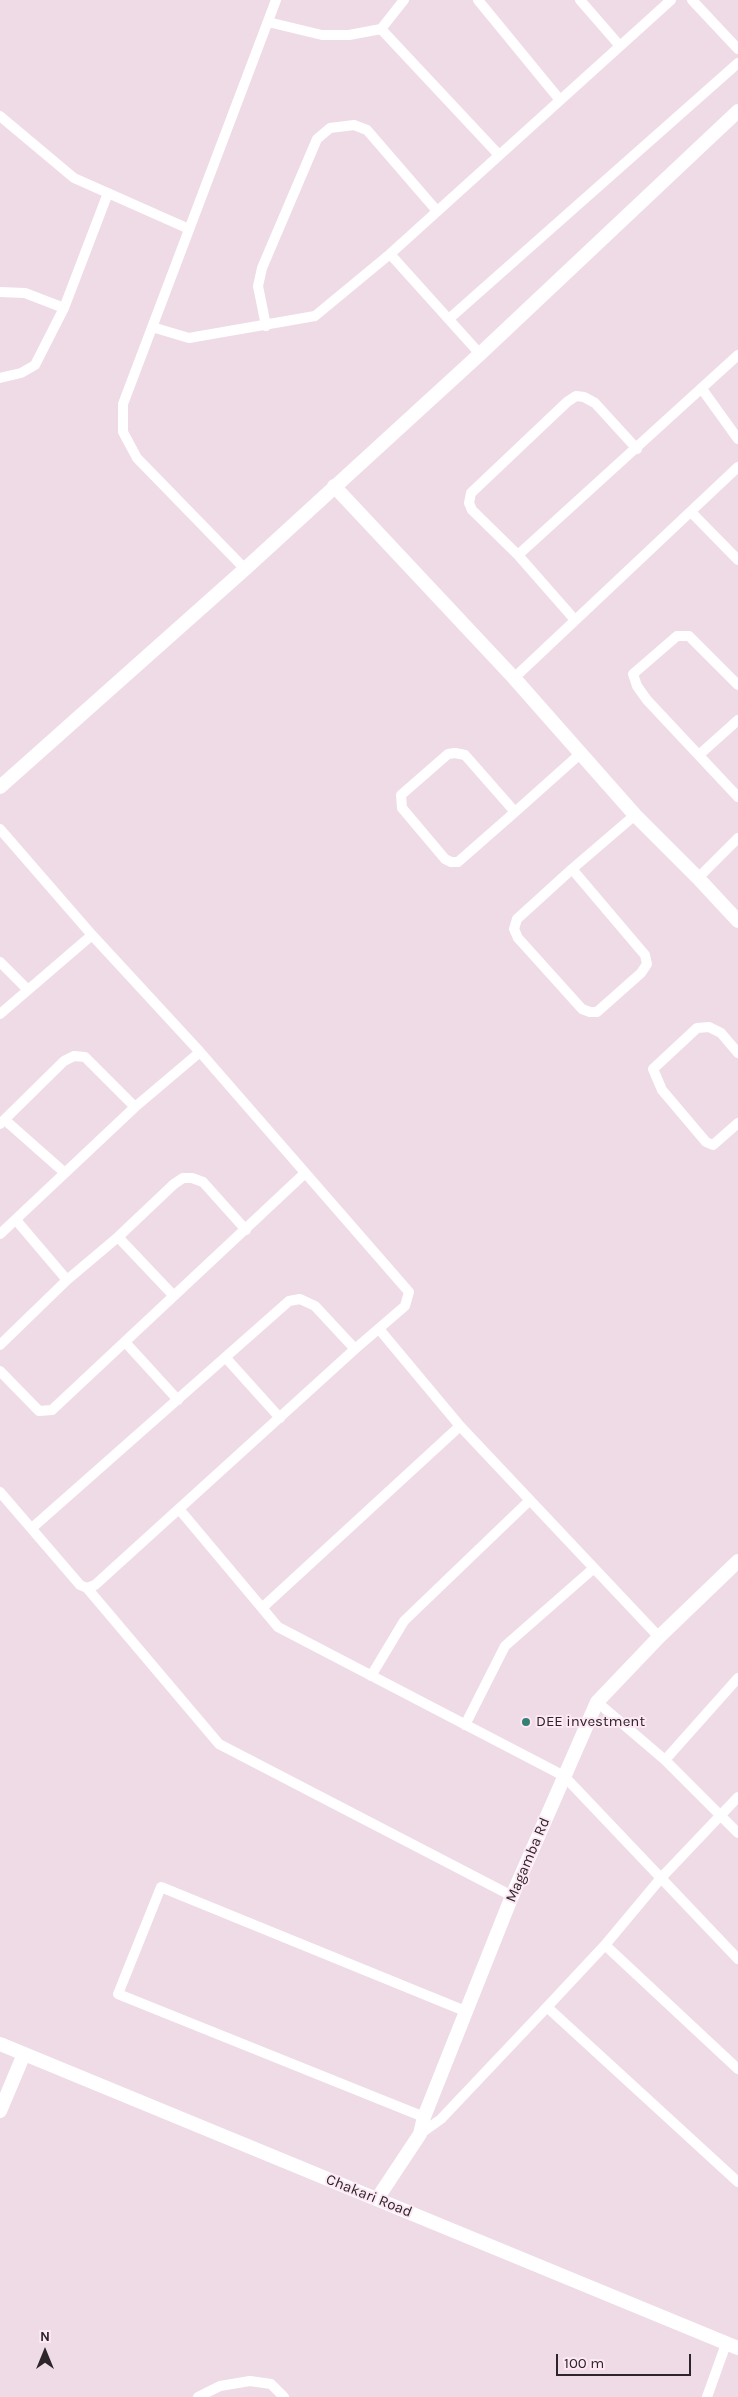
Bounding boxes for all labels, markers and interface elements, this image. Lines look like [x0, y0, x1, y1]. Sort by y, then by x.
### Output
place label: DEE investment [536, 1713, 645, 1731]
marker: DEE investment [520, 1716, 532, 1728]
street label: Magamba Rd [502, 1815, 554, 1905]
street label: Chakari Road [323, 2171, 415, 2221]
north arrow [20, 2327, 70, 2377]
text: N [40, 2328, 50, 2345]
scale bar [558, 2344, 693, 2376]
text: 100 m [564, 2354, 604, 2372]

